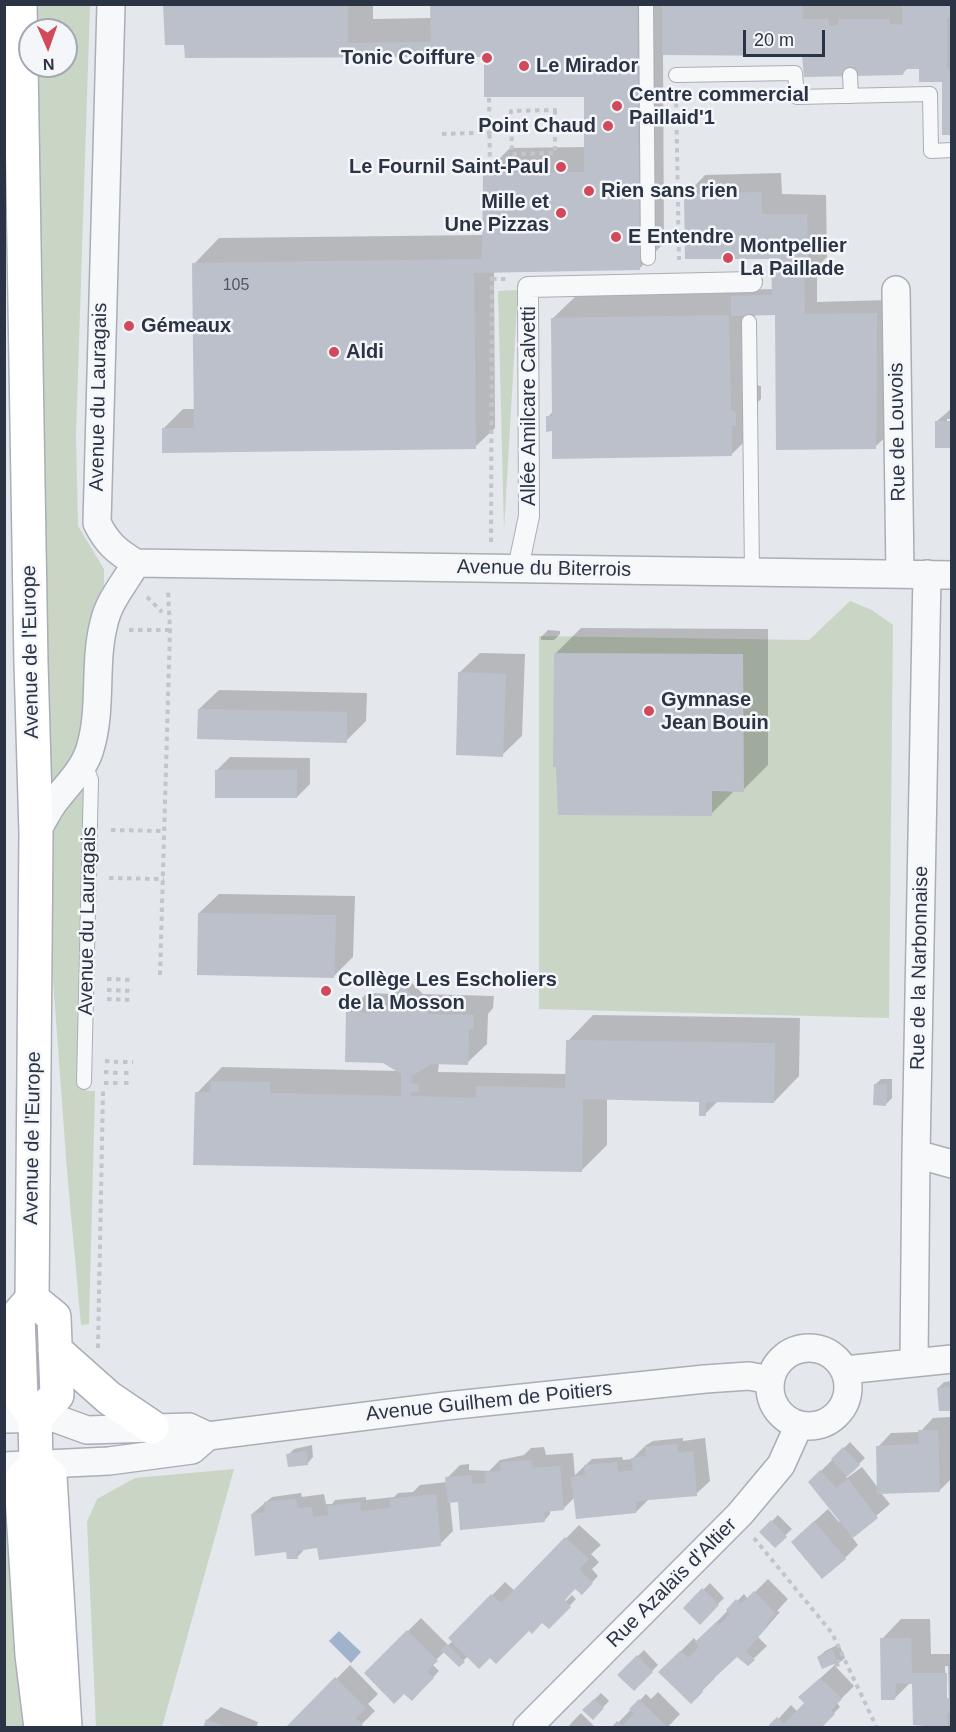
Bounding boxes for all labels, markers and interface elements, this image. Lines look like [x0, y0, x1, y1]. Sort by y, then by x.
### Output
north arrow [18, 18, 78, 78]
scale bar [746, 18, 828, 56]
text: 20 m [754, 30, 794, 50]
place label: Tonic Coiffure [341, 46, 475, 70]
marker: Tonic Coiffure [480, 51, 494, 65]
place label: Le Mirador [536, 54, 638, 78]
text: N [43, 56, 55, 73]
marker: Le Mirador [517, 59, 531, 73]
place label: Centre commercial Paillaid'1 [629, 83, 809, 130]
marker: Centre commercial Paillaid'1 [610, 99, 624, 113]
place label: Point Chaud [478, 114, 596, 138]
marker: Point Chaud [601, 119, 615, 133]
place label: Le Fournil Saint-Paul [349, 155, 549, 179]
marker: Le Fournil Saint-Paul [554, 160, 568, 174]
place label: Rien sans rien [601, 179, 738, 203]
marker: Rien sans rien [582, 184, 596, 198]
place label: Mille et Une Pizzas [445, 190, 549, 237]
marker: Mille et Une Pizzas [554, 206, 568, 220]
place label: E Entendre [628, 225, 734, 249]
marker: E Entendre [609, 230, 623, 244]
place label: Montpellier La Paillade [740, 234, 847, 281]
marker: Montpellier La Paillade [721, 251, 735, 265]
house number: 105 [223, 276, 249, 296]
street label: Avenue du Lauragais [85, 302, 113, 492]
street label: Allée Amilcare Calvetti [517, 306, 541, 506]
place label: Gémeaux [141, 314, 231, 338]
marker: Gémeaux [122, 319, 136, 333]
place label: Aldi [346, 340, 384, 364]
marker: Aldi [327, 345, 341, 359]
street label: Rue de Louvois [885, 362, 911, 502]
street label: Avenue du Biterrois [457, 555, 631, 583]
street label: Avenue de l'Europe [17, 565, 45, 739]
place label: Gymnase Jean Bouin [661, 688, 769, 735]
marker: Gymnase Jean Bouin [642, 704, 656, 718]
street label: Avenue du Lauragais [74, 826, 102, 1016]
street label: Rue de la Narbonnaise [906, 866, 934, 1070]
place label: Collège Les Escholiers de la Mosson [338, 968, 557, 1015]
marker: Collège Les Escholiers de la Mosson [319, 984, 333, 998]
street label: Avenue de l'Europe [19, 1051, 47, 1225]
street label: Avenue Guilhem de Poitiers [365, 1377, 613, 1427]
street label: Rue Azalaïs d'Altier [602, 1513, 742, 1653]

